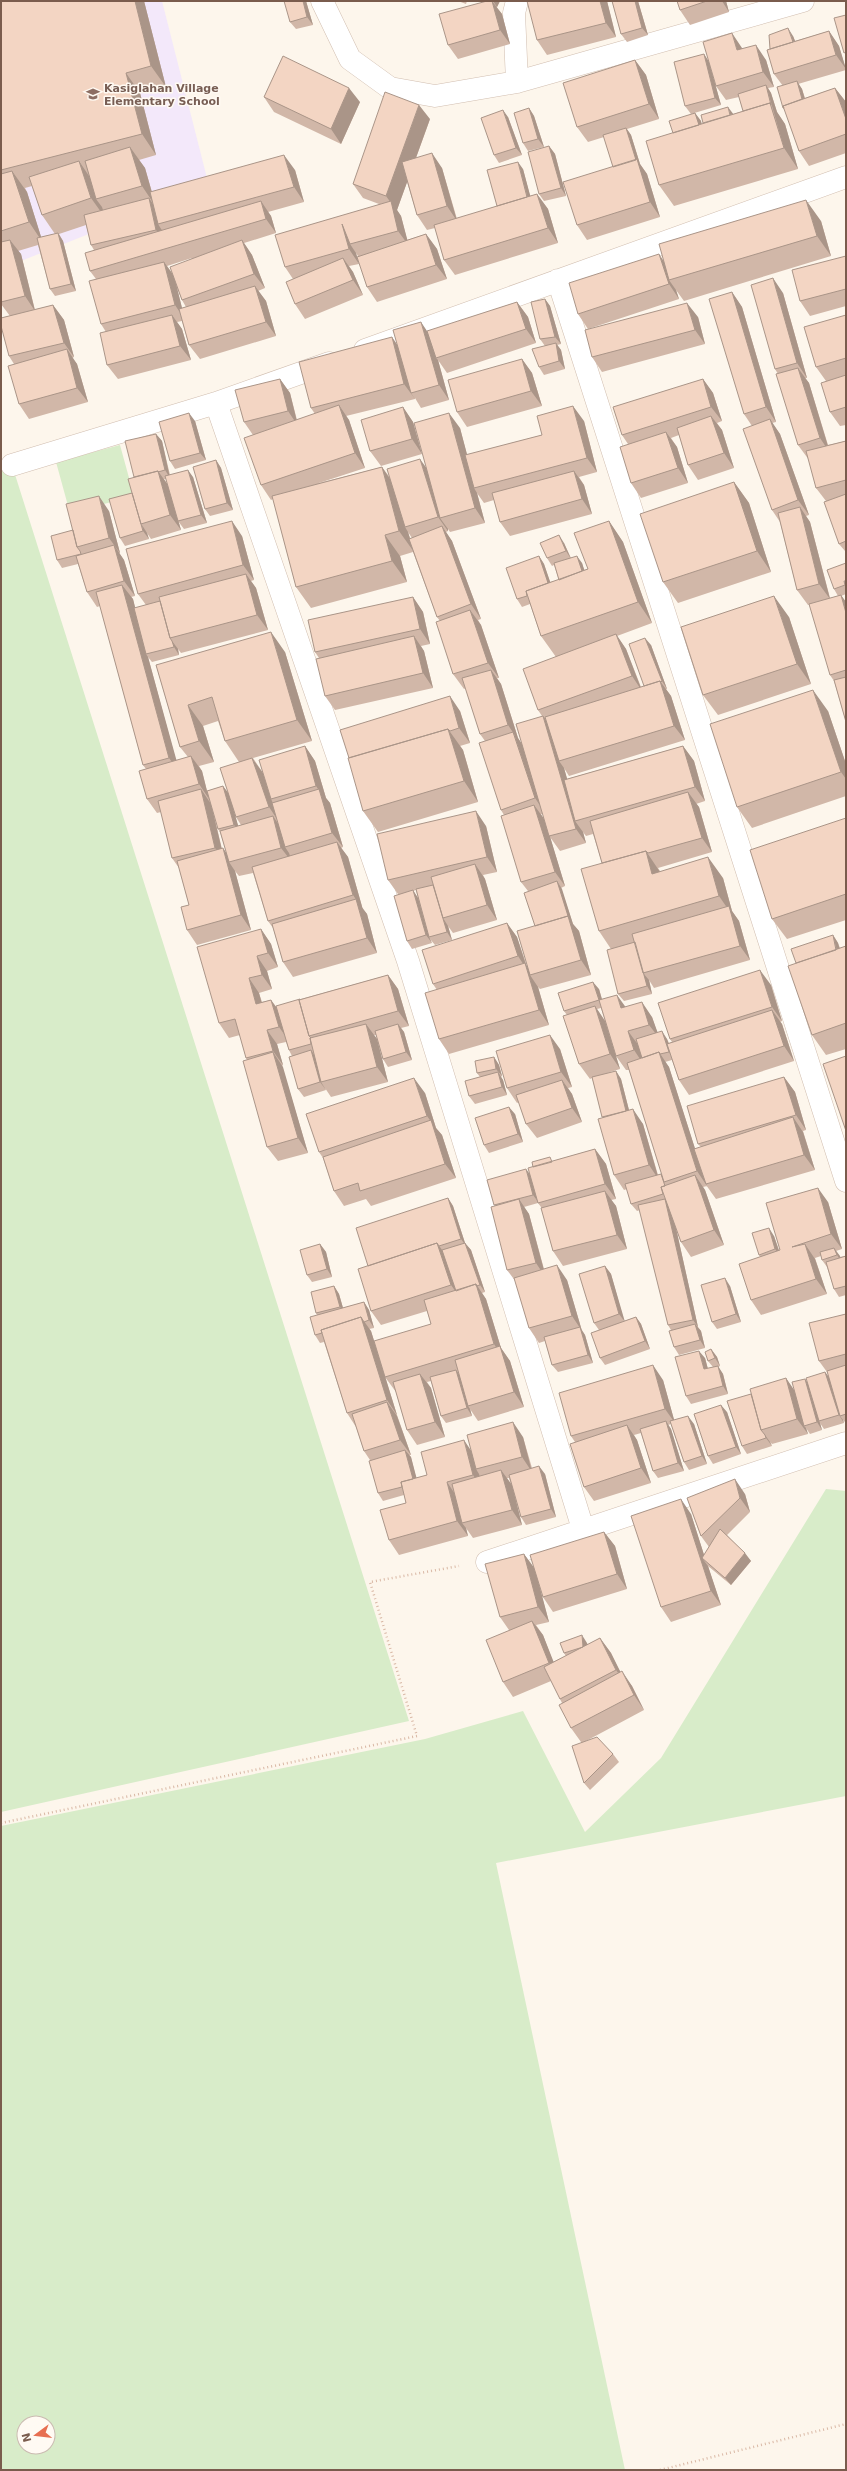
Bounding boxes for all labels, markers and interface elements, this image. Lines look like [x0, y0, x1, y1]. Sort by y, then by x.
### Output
place label: Kasiglahan Village Elementary School [104, 82, 220, 108]
school or university icon: Kasiglahan Village Elementary School [85, 86, 101, 102]
north arrow [16, 2415, 56, 2455]
text: N [19, 2431, 34, 2444]

